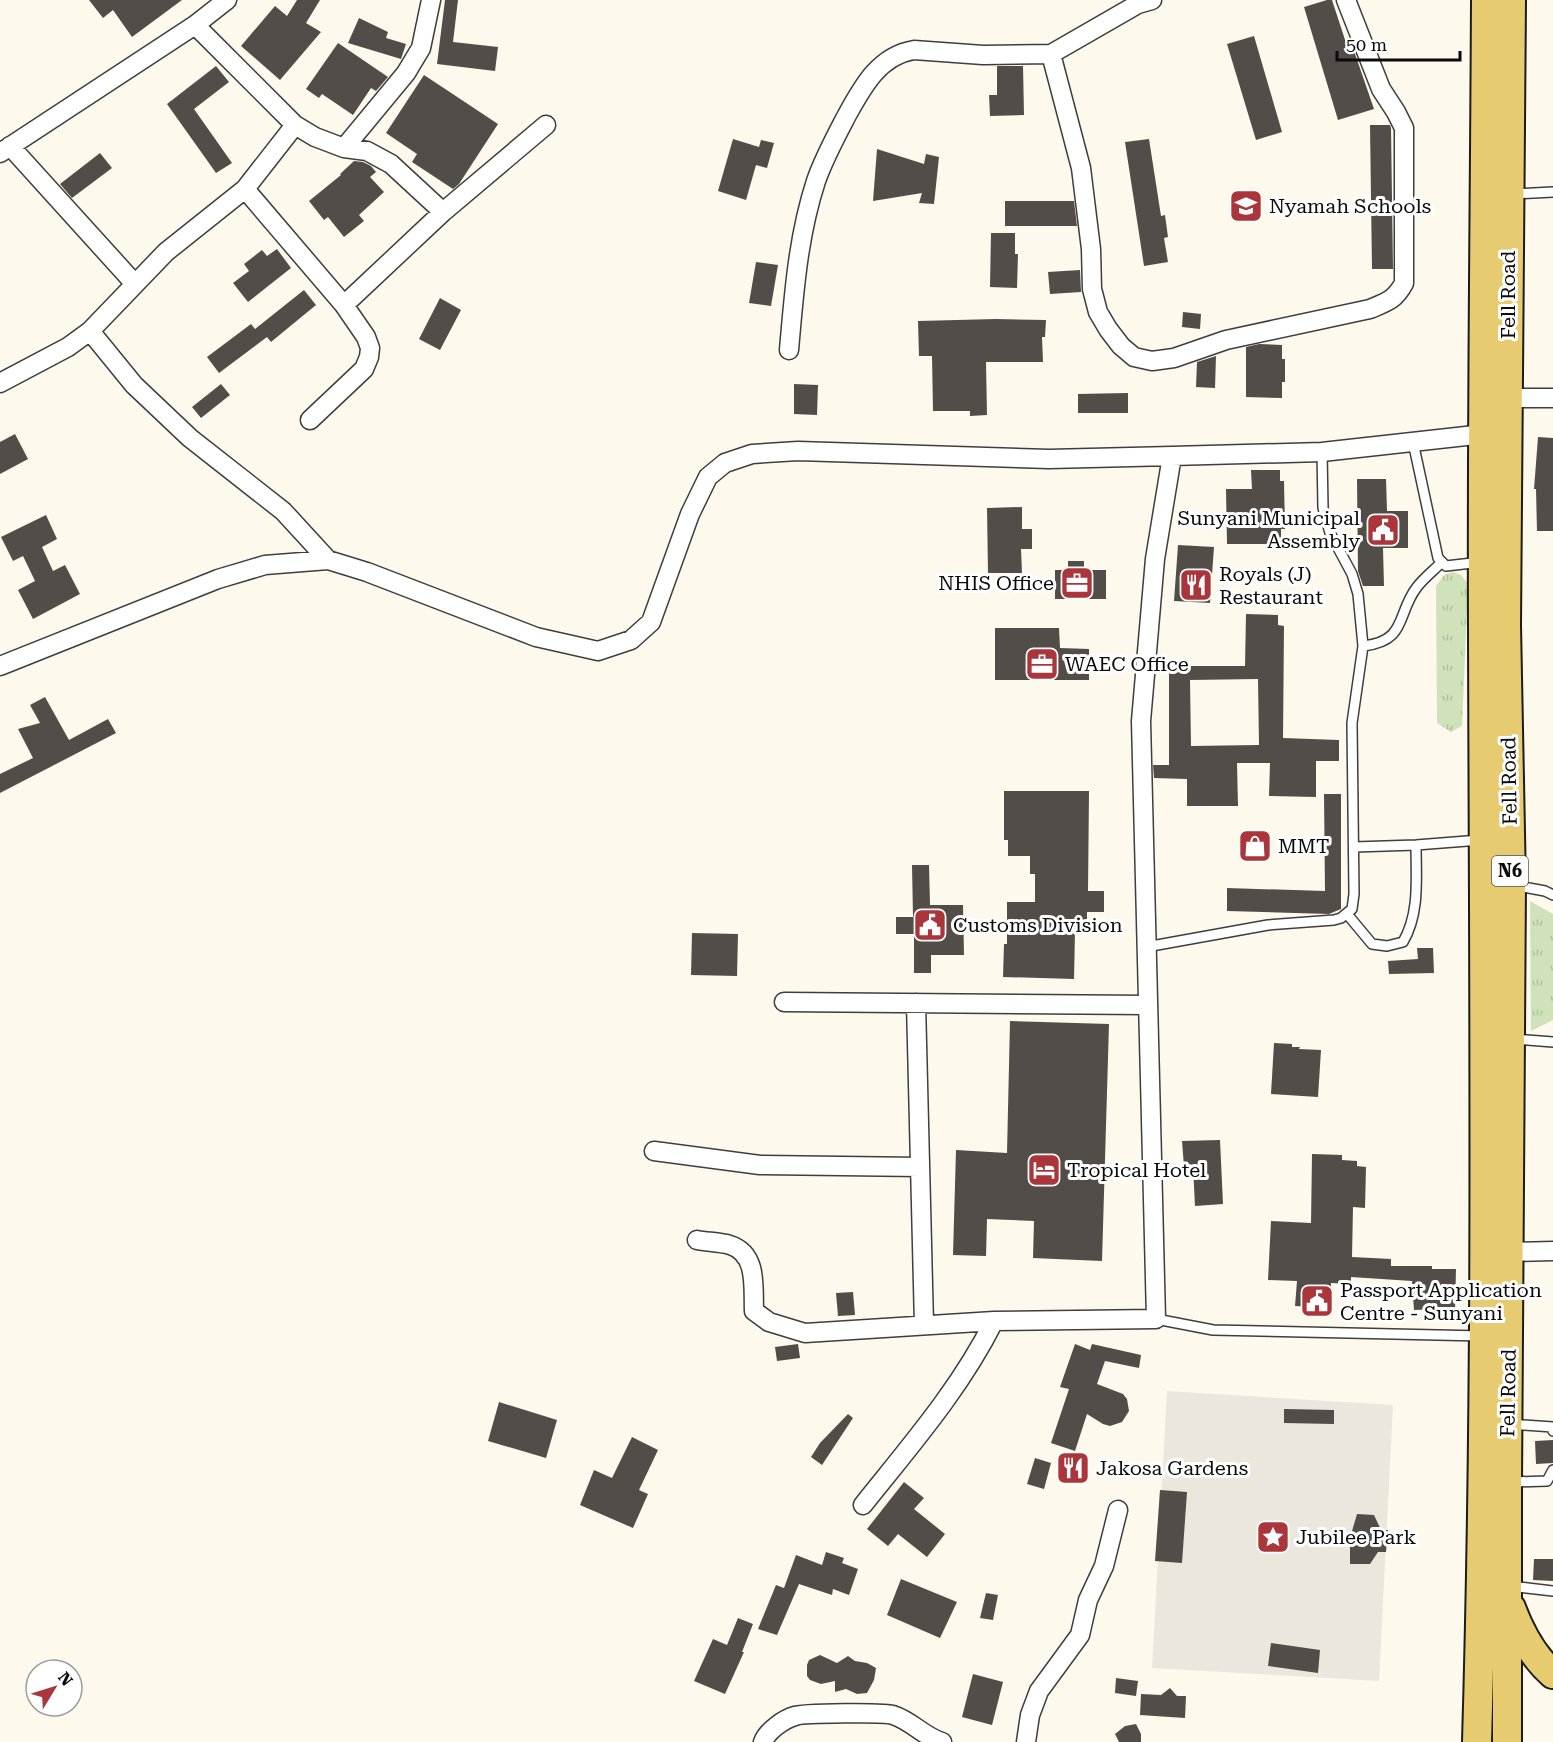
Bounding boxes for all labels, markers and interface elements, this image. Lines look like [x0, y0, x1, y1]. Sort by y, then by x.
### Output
scale bar [1337, 24, 1460, 62]
text: 50 m [1346, 34, 1387, 55]
school or university icon: Nyamah Schools [1228, 188, 1264, 224]
place label: Nyamah Schools [1269, 194, 1431, 218]
street label: Fell Road [1496, 251, 1520, 339]
place label: Sunyani Municipal Assembly [1178, 506, 1360, 553]
public building icon: Sunyani Municipal Assembly [1365, 512, 1401, 548]
place label: Royals (J) Restaurant [1219, 562, 1323, 609]
office icon: NHIS Office [1059, 565, 1095, 601]
restaurant icon: Royals (J) Restaurant [1178, 567, 1214, 603]
place label: NHIS Office [938, 571, 1054, 595]
office icon: WAEC Office [1024, 646, 1060, 682]
place label: WAEC Office [1065, 652, 1189, 676]
street label: Fell Road [1496, 736, 1522, 825]
shop icon: MMT [1237, 828, 1273, 864]
place label: MMT [1278, 834, 1330, 858]
road number: N6 [1492, 856, 1528, 886]
public building icon: Customs Division [912, 907, 948, 943]
place label: Customs Division [953, 913, 1123, 937]
hotel icon: Tropical Hotel [1026, 1152, 1062, 1188]
place label: Tropical Hotel [1067, 1158, 1206, 1182]
place label: Passport Application Centre - Sunyani [1340, 1278, 1542, 1325]
public building icon: Passport Application Centre - Sunyani [1299, 1283, 1335, 1319]
street label: Fell Road [1495, 1348, 1521, 1437]
restaurant icon: Jakosa Gardens [1055, 1450, 1091, 1486]
place label: Jakosa Gardens [1096, 1456, 1248, 1480]
place icon: Jubilee Park [1255, 1519, 1291, 1555]
place label: Jubilee Park [1296, 1525, 1416, 1549]
north arrow [24, 1658, 84, 1718]
text: N [54, 1668, 77, 1690]

